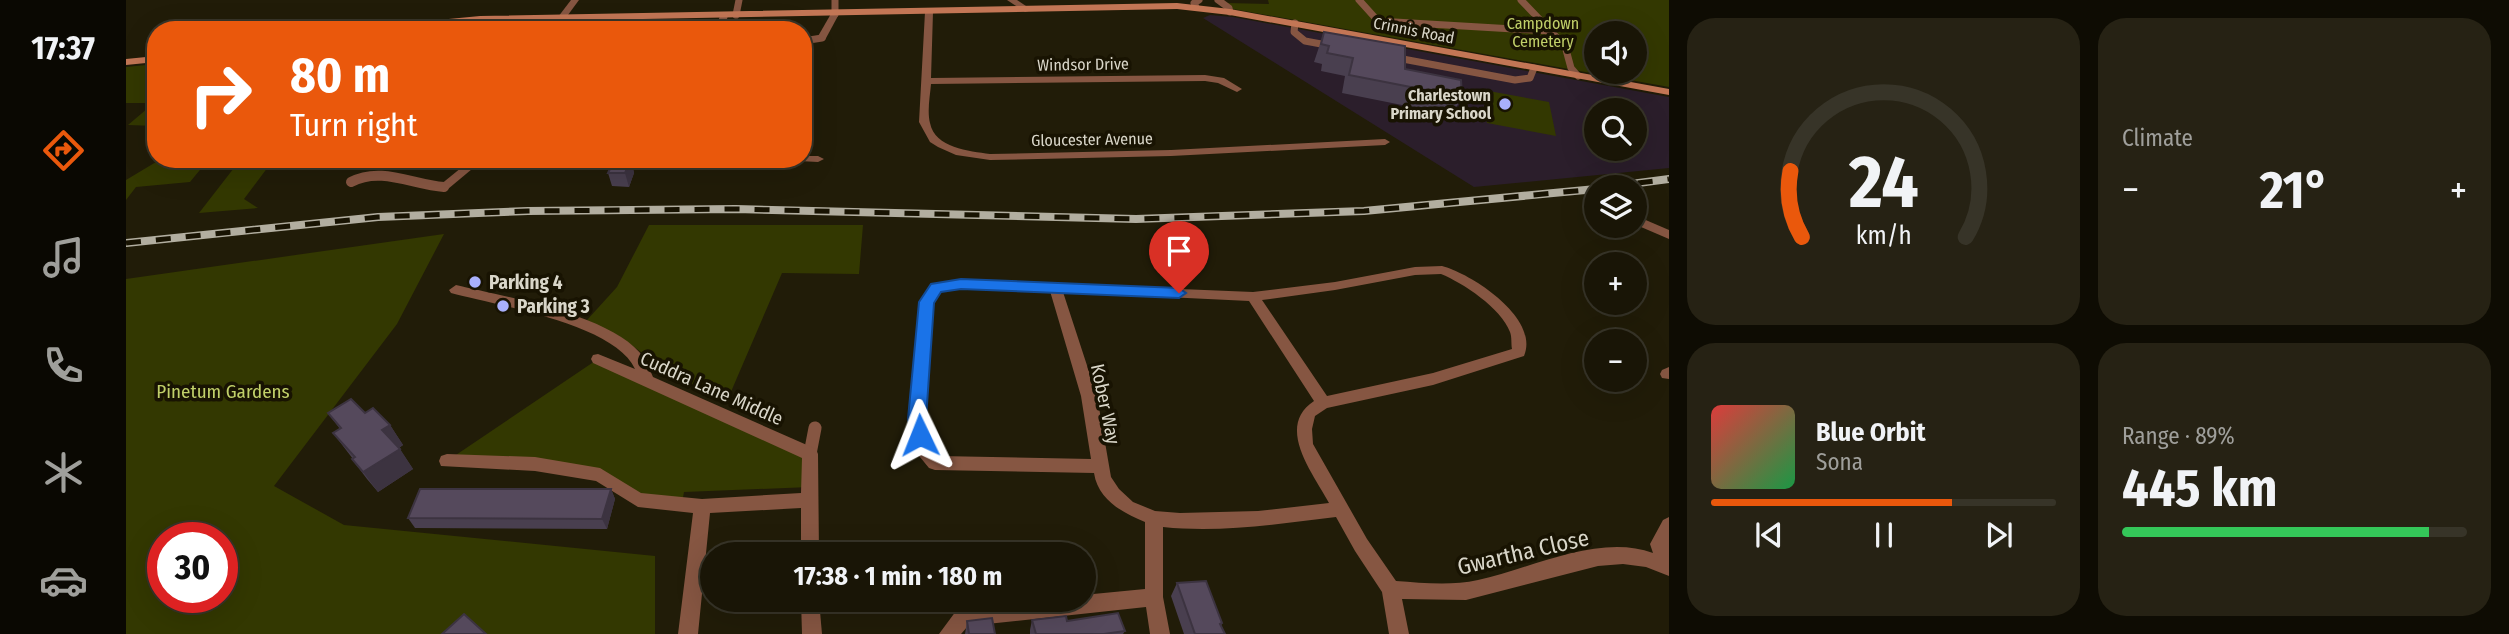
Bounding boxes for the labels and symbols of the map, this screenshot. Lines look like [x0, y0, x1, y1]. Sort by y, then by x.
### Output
street label: Crinnis Road [1372, 13, 1456, 48]
park label: Campdown Cemetery [1507, 14, 1579, 51]
street label: Windsor Drive [1037, 54, 1129, 75]
place label: Charlestown Primary School [1391, 86, 1492, 123]
marker: Charlestown Primary School [1497, 96, 1513, 112]
street label: Gloucester Avenue [1031, 129, 1153, 150]
pin [1149, 221, 1209, 293]
place label: Parking 4 [489, 271, 563, 294]
marker: Parking 4 [467, 274, 483, 290]
place label: Parking 3 [517, 295, 590, 318]
marker: Parking 3 [495, 298, 511, 314]
street label: Cuddra Lane Middle [637, 347, 787, 430]
street label: Kober Way [1086, 362, 1125, 447]
park label: Pinetum Gardens [156, 380, 290, 403]
position arrow [883, 398, 957, 472]
speed limit sign: 30 [147, 522, 238, 613]
street label: Gwartha Close [1454, 523, 1592, 581]

